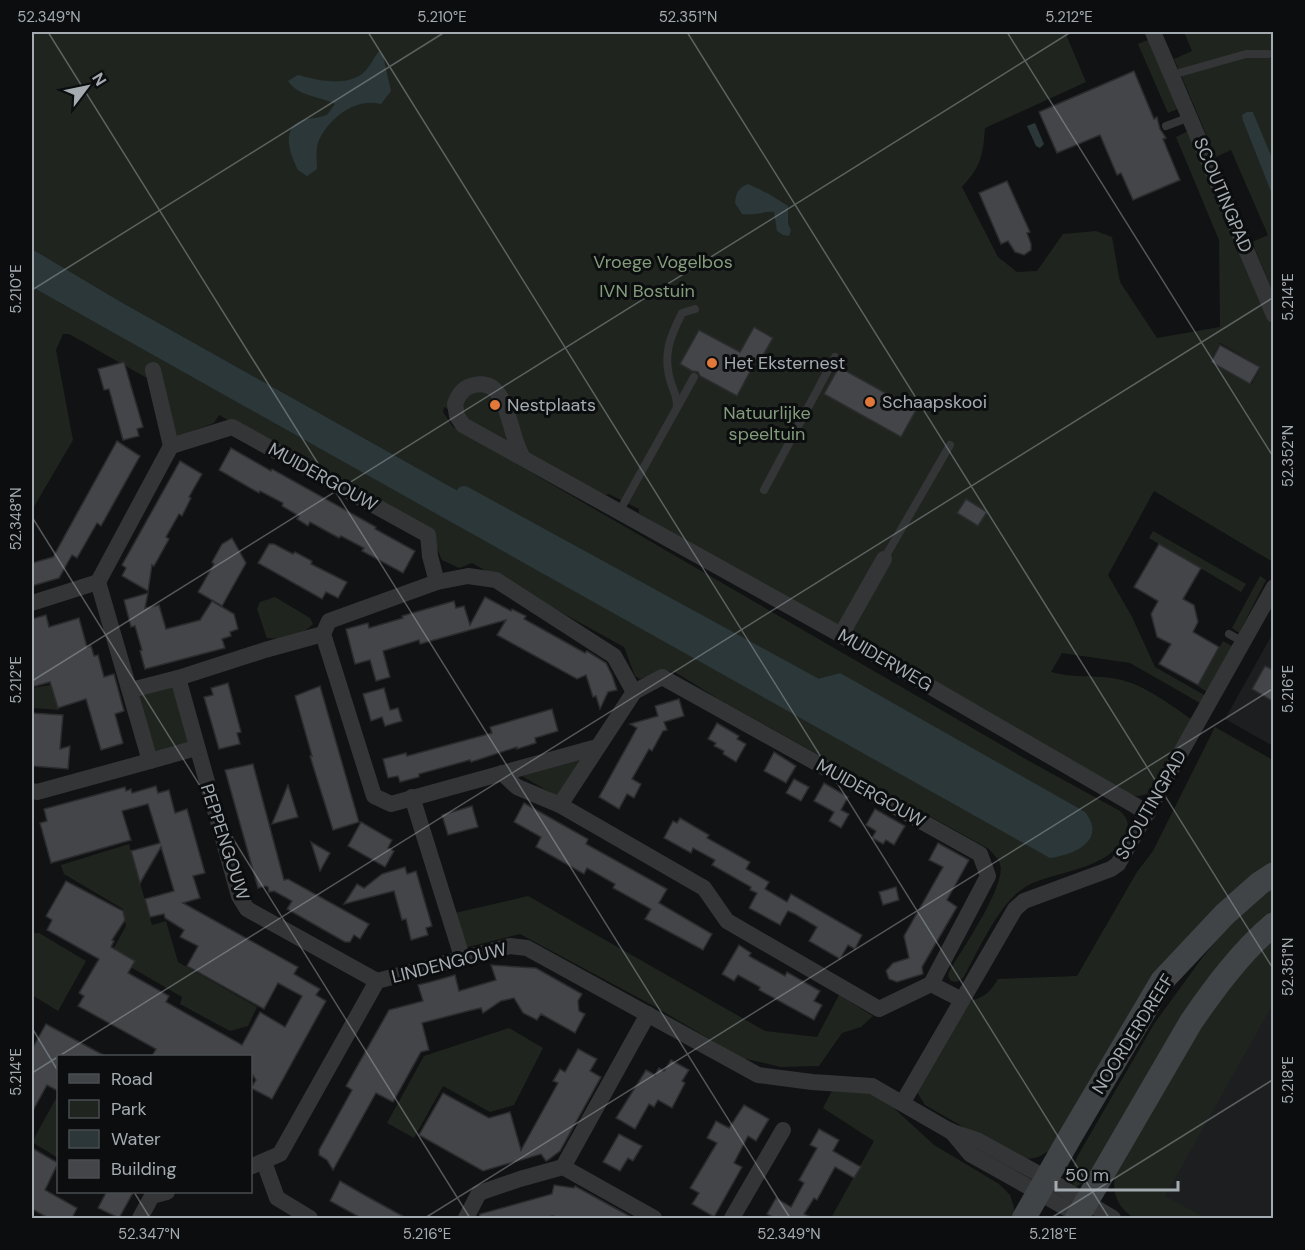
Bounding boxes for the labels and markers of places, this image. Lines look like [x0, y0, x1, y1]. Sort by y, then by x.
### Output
place label: Het Eksternest [724, 351, 845, 375]
marker: Het Eksternest [705, 356, 719, 370]
place label: Schaapskooi [882, 390, 987, 414]
place label: Nestplaats [507, 393, 596, 417]
marker: Schaapskooi [863, 395, 877, 409]
marker: Nestplaats [488, 398, 502, 412]

